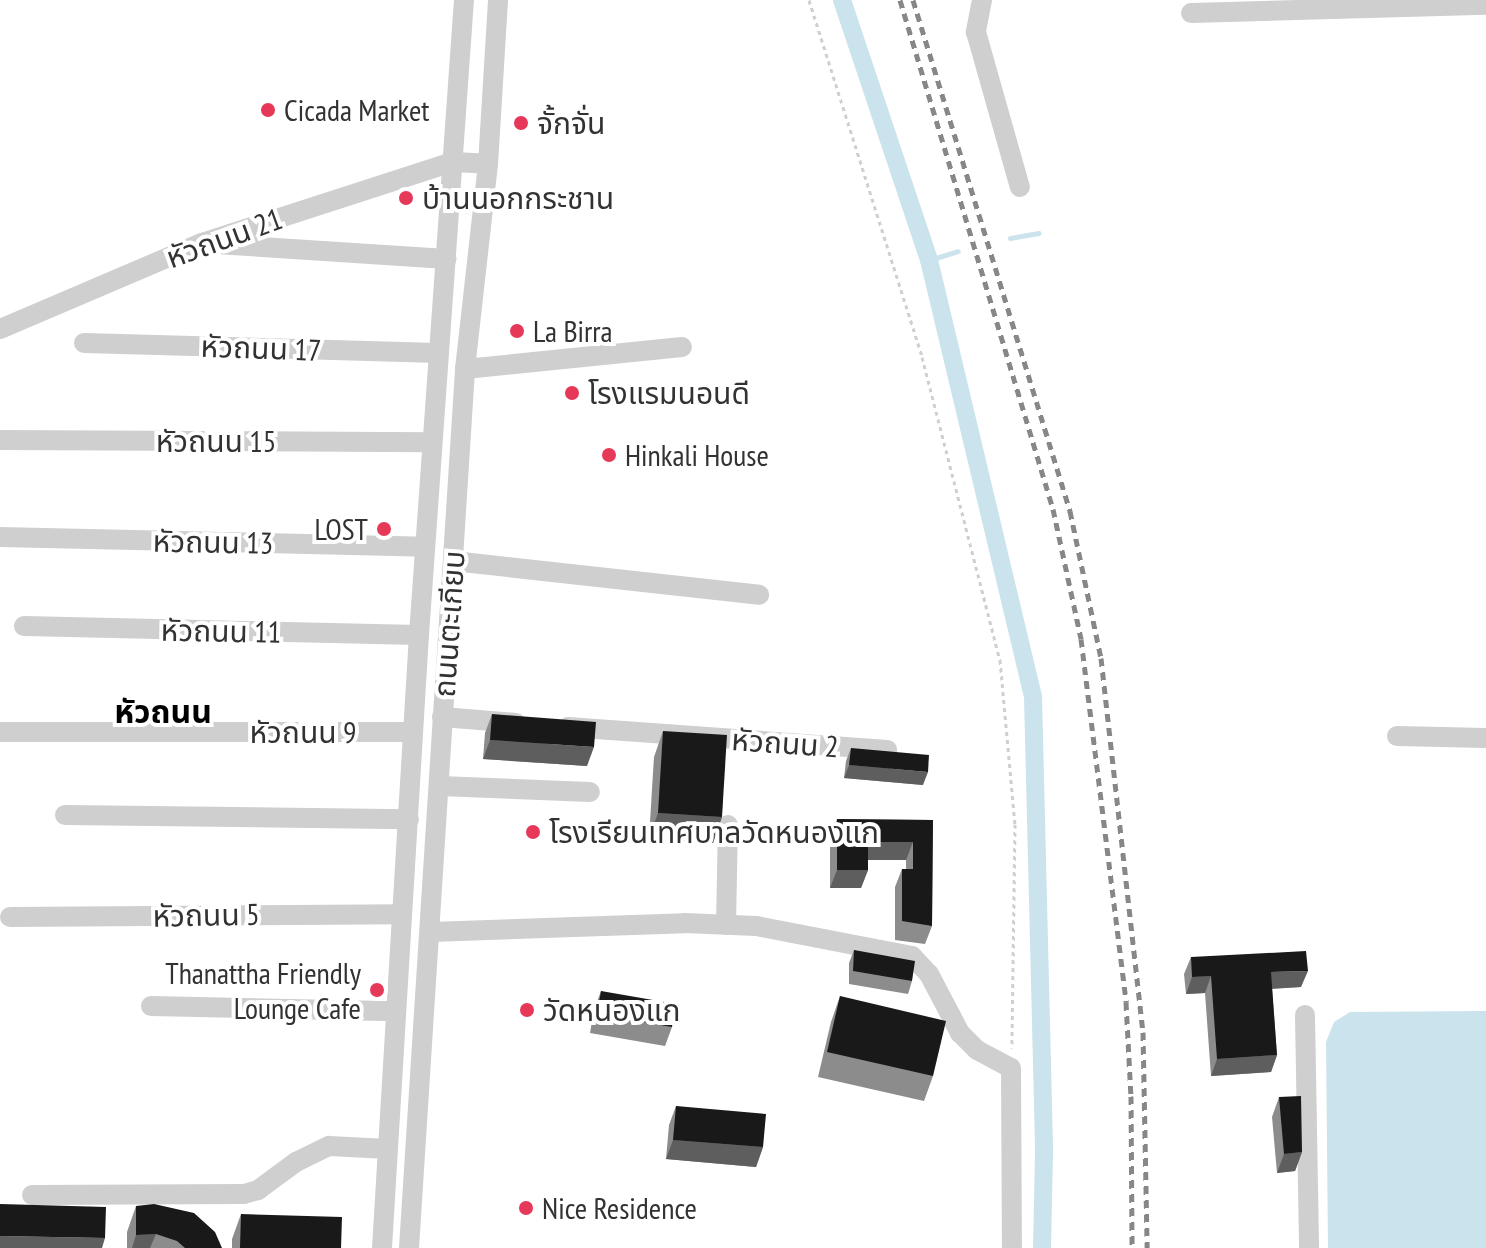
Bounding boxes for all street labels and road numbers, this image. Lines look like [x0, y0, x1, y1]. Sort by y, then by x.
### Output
street label: หัวถนน 21 [161, 200, 287, 276]
street label: หัวถนน 17 [200, 328, 322, 368]
street label: หัวถนน 15 [156, 423, 276, 459]
street label: หัวถนน 13 [152, 523, 274, 561]
street label: ถนนตะเกียบ [426, 549, 472, 699]
street label: หัวถนน 11 [160, 612, 282, 650]
street label: หัวถนน 9 [249, 714, 357, 750]
street label: หัวถนน 2 [730, 721, 840, 765]
street label: หัวถนน 5 [152, 896, 260, 934]

